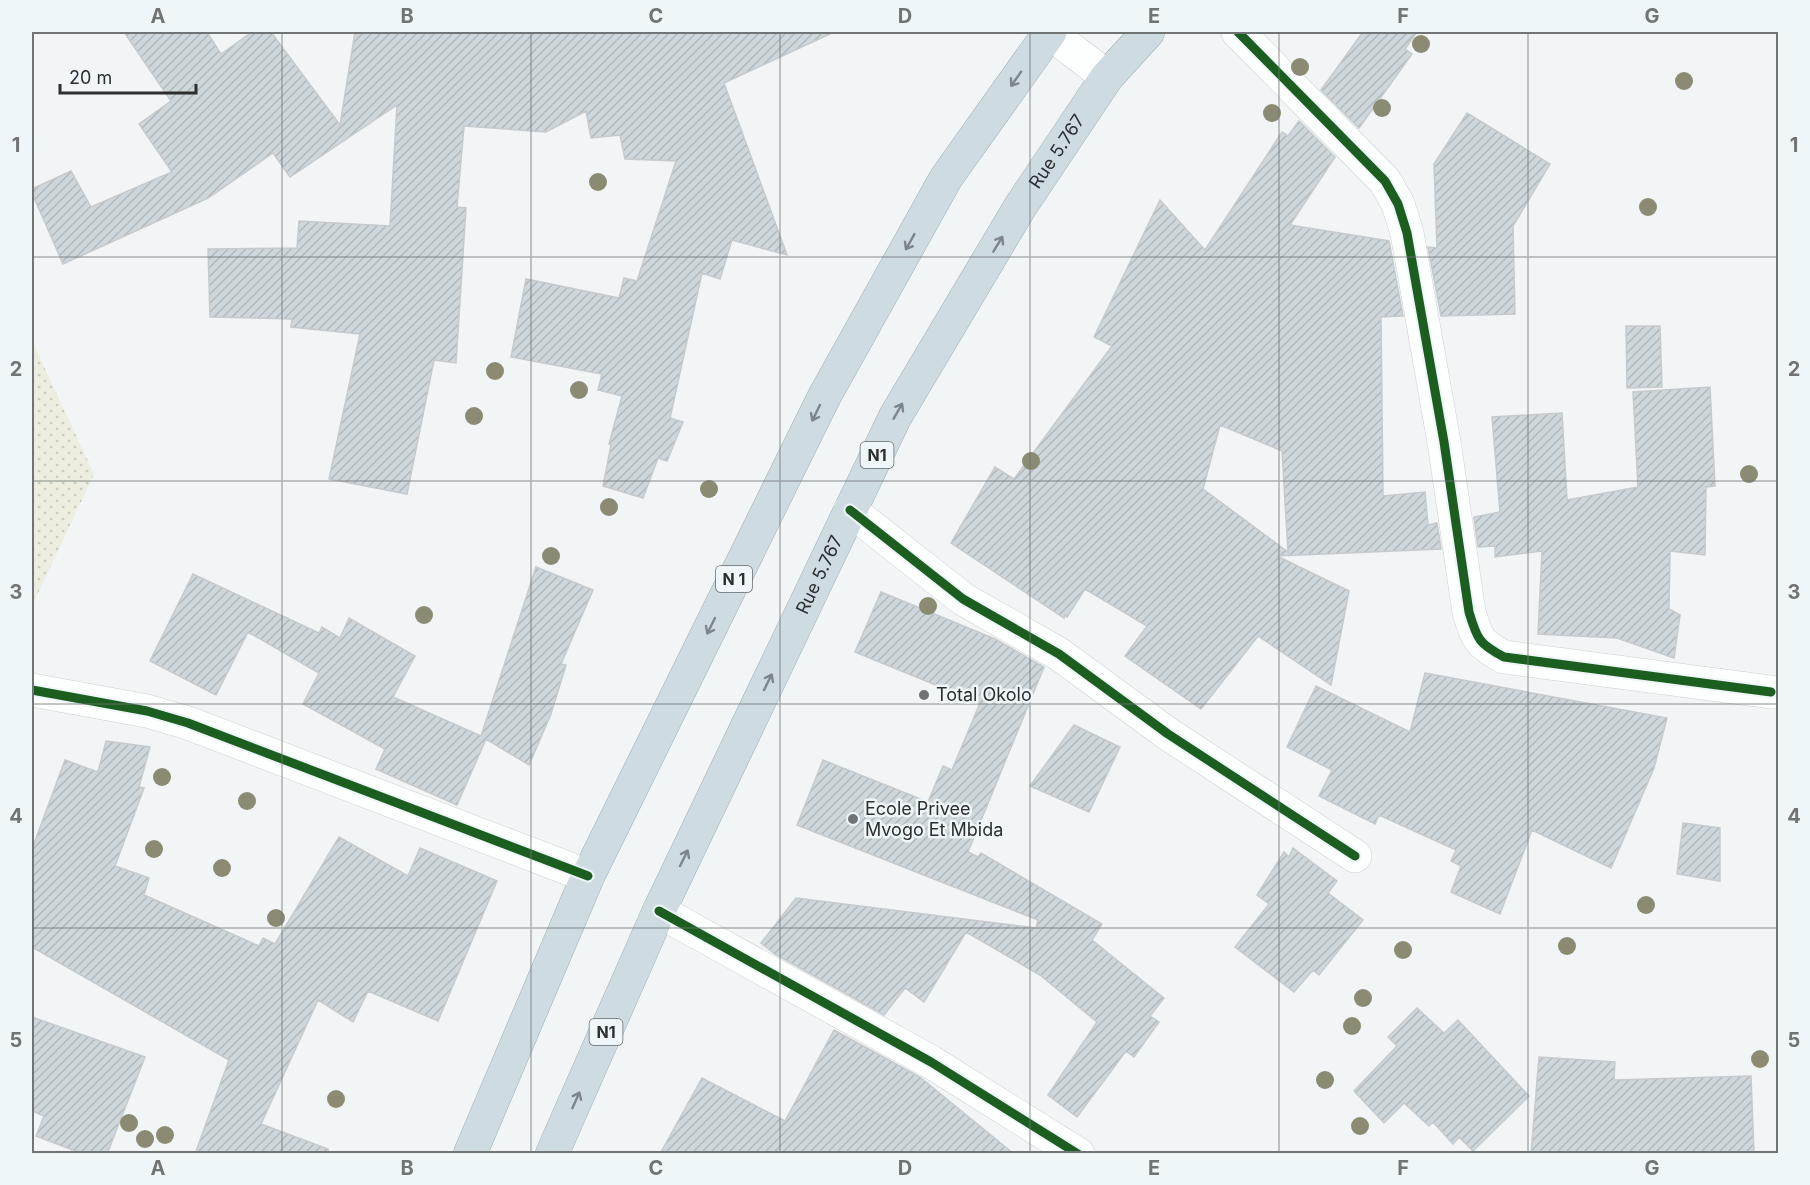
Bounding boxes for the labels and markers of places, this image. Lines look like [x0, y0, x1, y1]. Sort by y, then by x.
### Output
place label: Total Okolo [936, 684, 1032, 705]
marker: Total Okolo [917, 688, 931, 702]
place label: Ecole Privee Mvogo Et Mbida [865, 798, 1003, 840]
marker: Ecole Privee Mvogo Et Mbida [846, 812, 860, 826]

